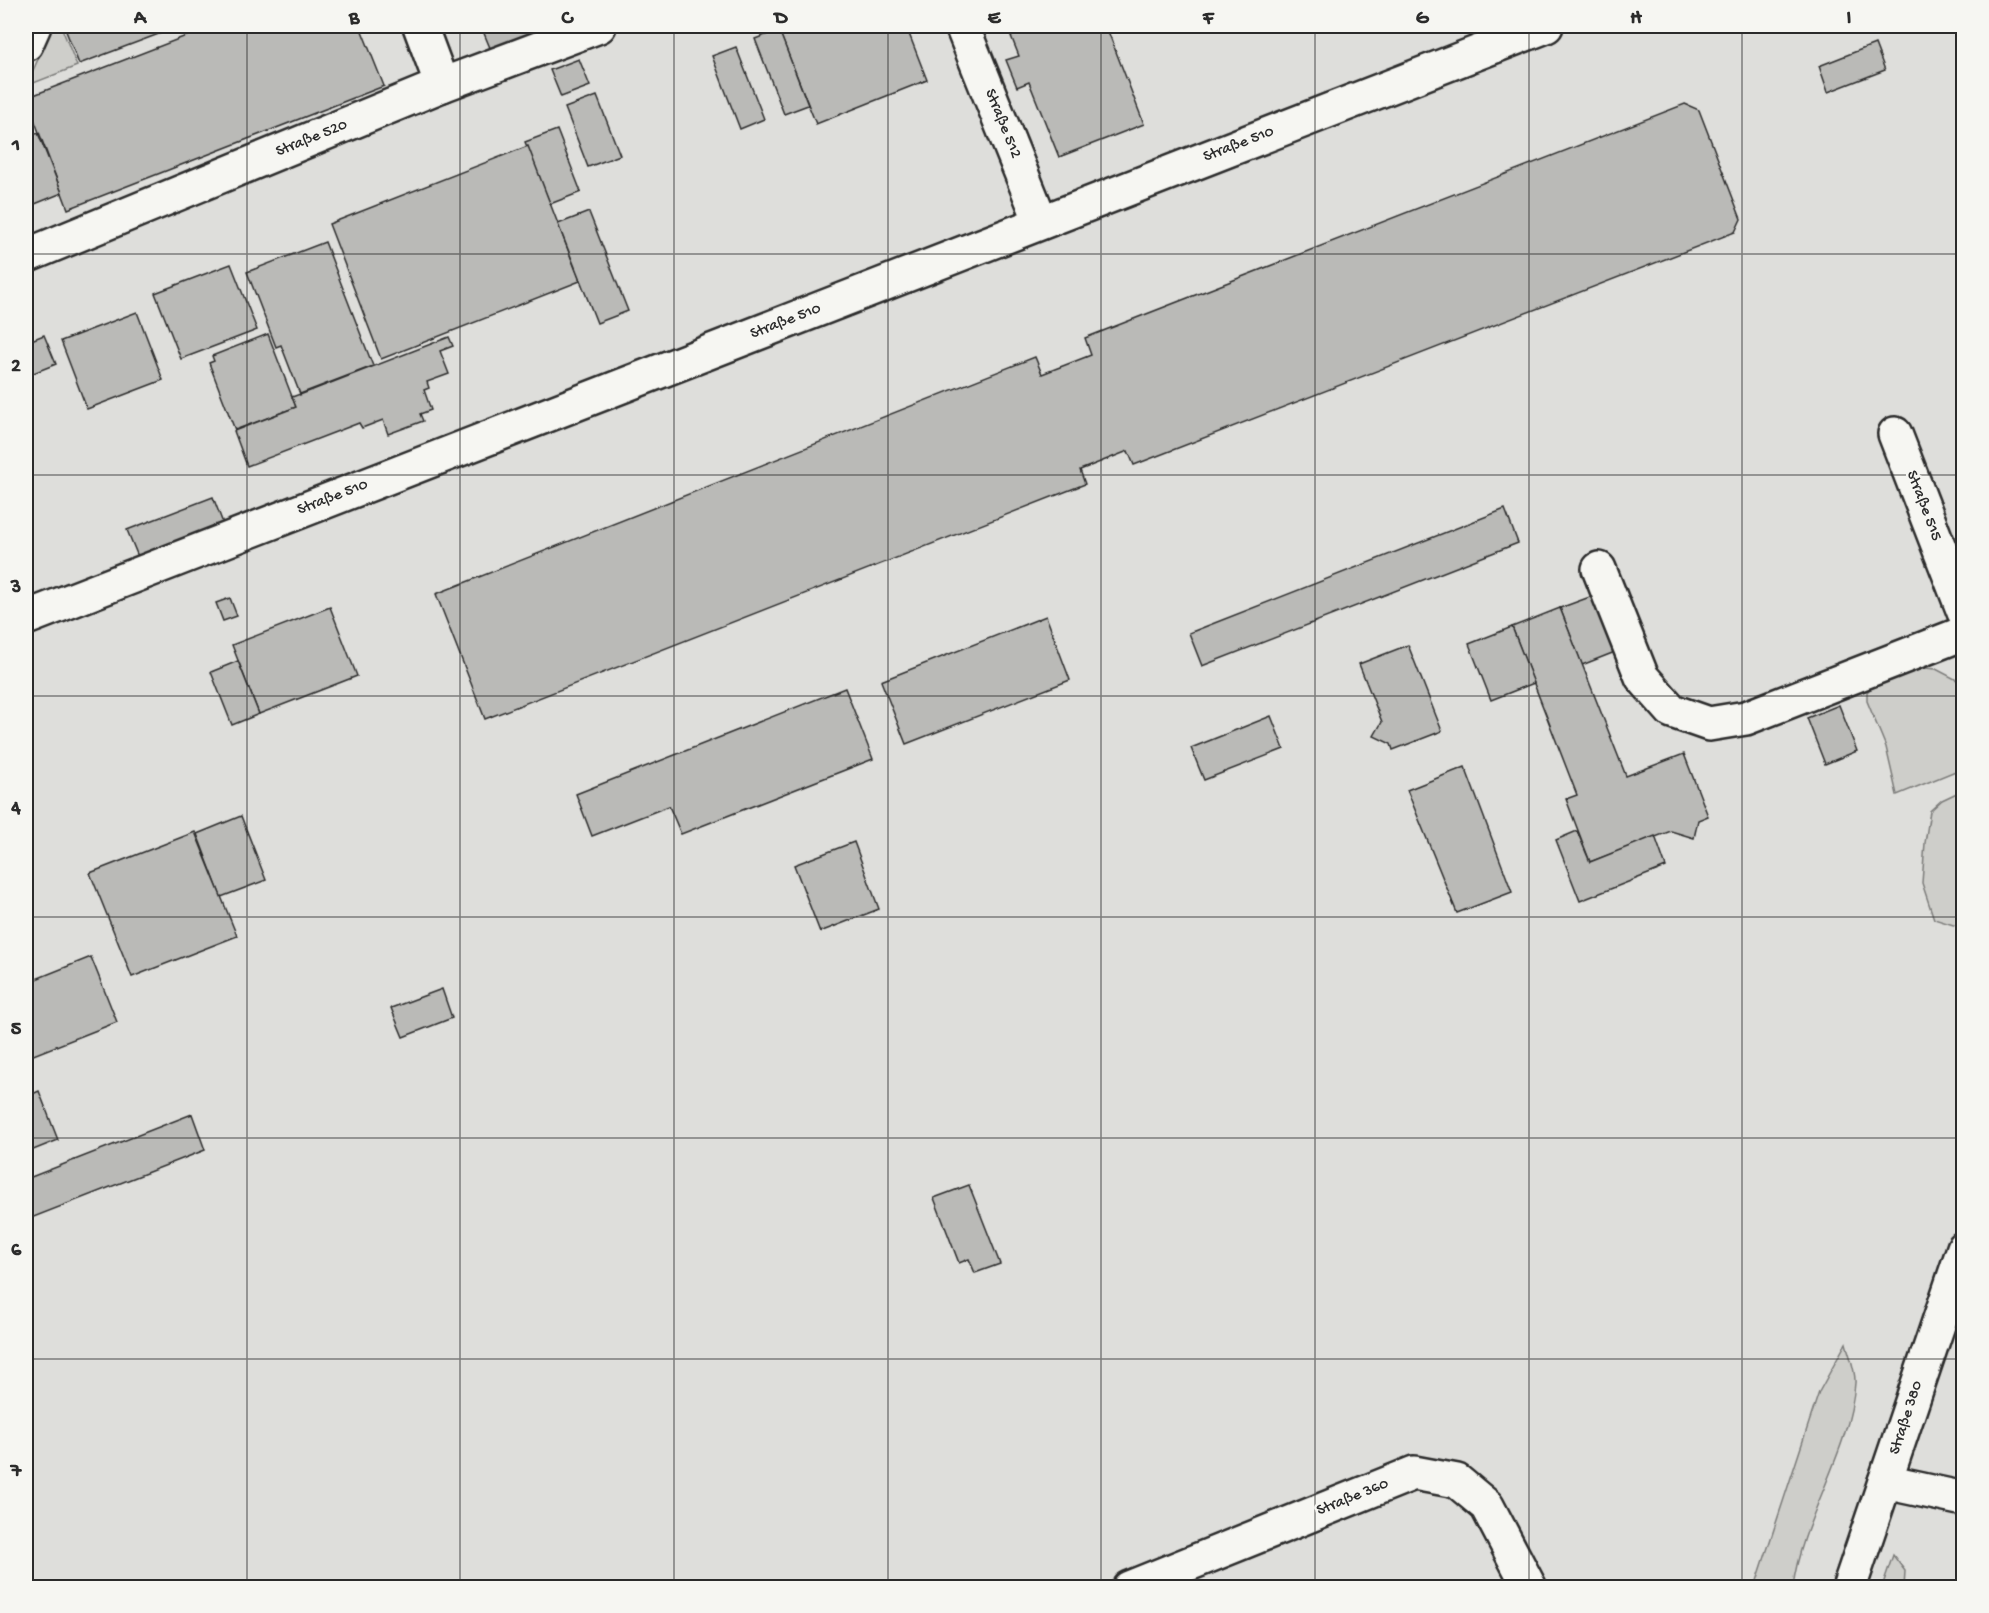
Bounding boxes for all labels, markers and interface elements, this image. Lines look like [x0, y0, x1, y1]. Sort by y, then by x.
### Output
text: A [133, 8, 148, 31]
text: B [348, 8, 360, 31]
text: C [561, 8, 575, 31]
text: D [772, 8, 788, 31]
text: E [988, 8, 1002, 31]
text: F [1202, 8, 1215, 31]
text: G [1416, 8, 1430, 31]
text: H [1630, 8, 1642, 31]
text: I [1847, 8, 1852, 31]
street label: Straße 512 [980, 87, 1025, 162]
street label: Straße 520 [273, 116, 351, 162]
street label: Straße 510 [1201, 123, 1277, 167]
text: 1 [11, 135, 20, 158]
street label: Straße 510 [748, 300, 824, 344]
text: 2 [11, 356, 21, 379]
street label: Straße 515 [1901, 468, 1945, 544]
street label: Straße 510 [295, 476, 371, 520]
text: 3 [10, 577, 21, 600]
text: 4 [10, 798, 21, 821]
text: 5 [11, 1019, 22, 1042]
text: 6 [11, 1240, 22, 1263]
street label: Straße 380 [1886, 1379, 1928, 1457]
text: 7 [10, 1461, 23, 1484]
street label: Straße 360 [1314, 1475, 1392, 1521]

